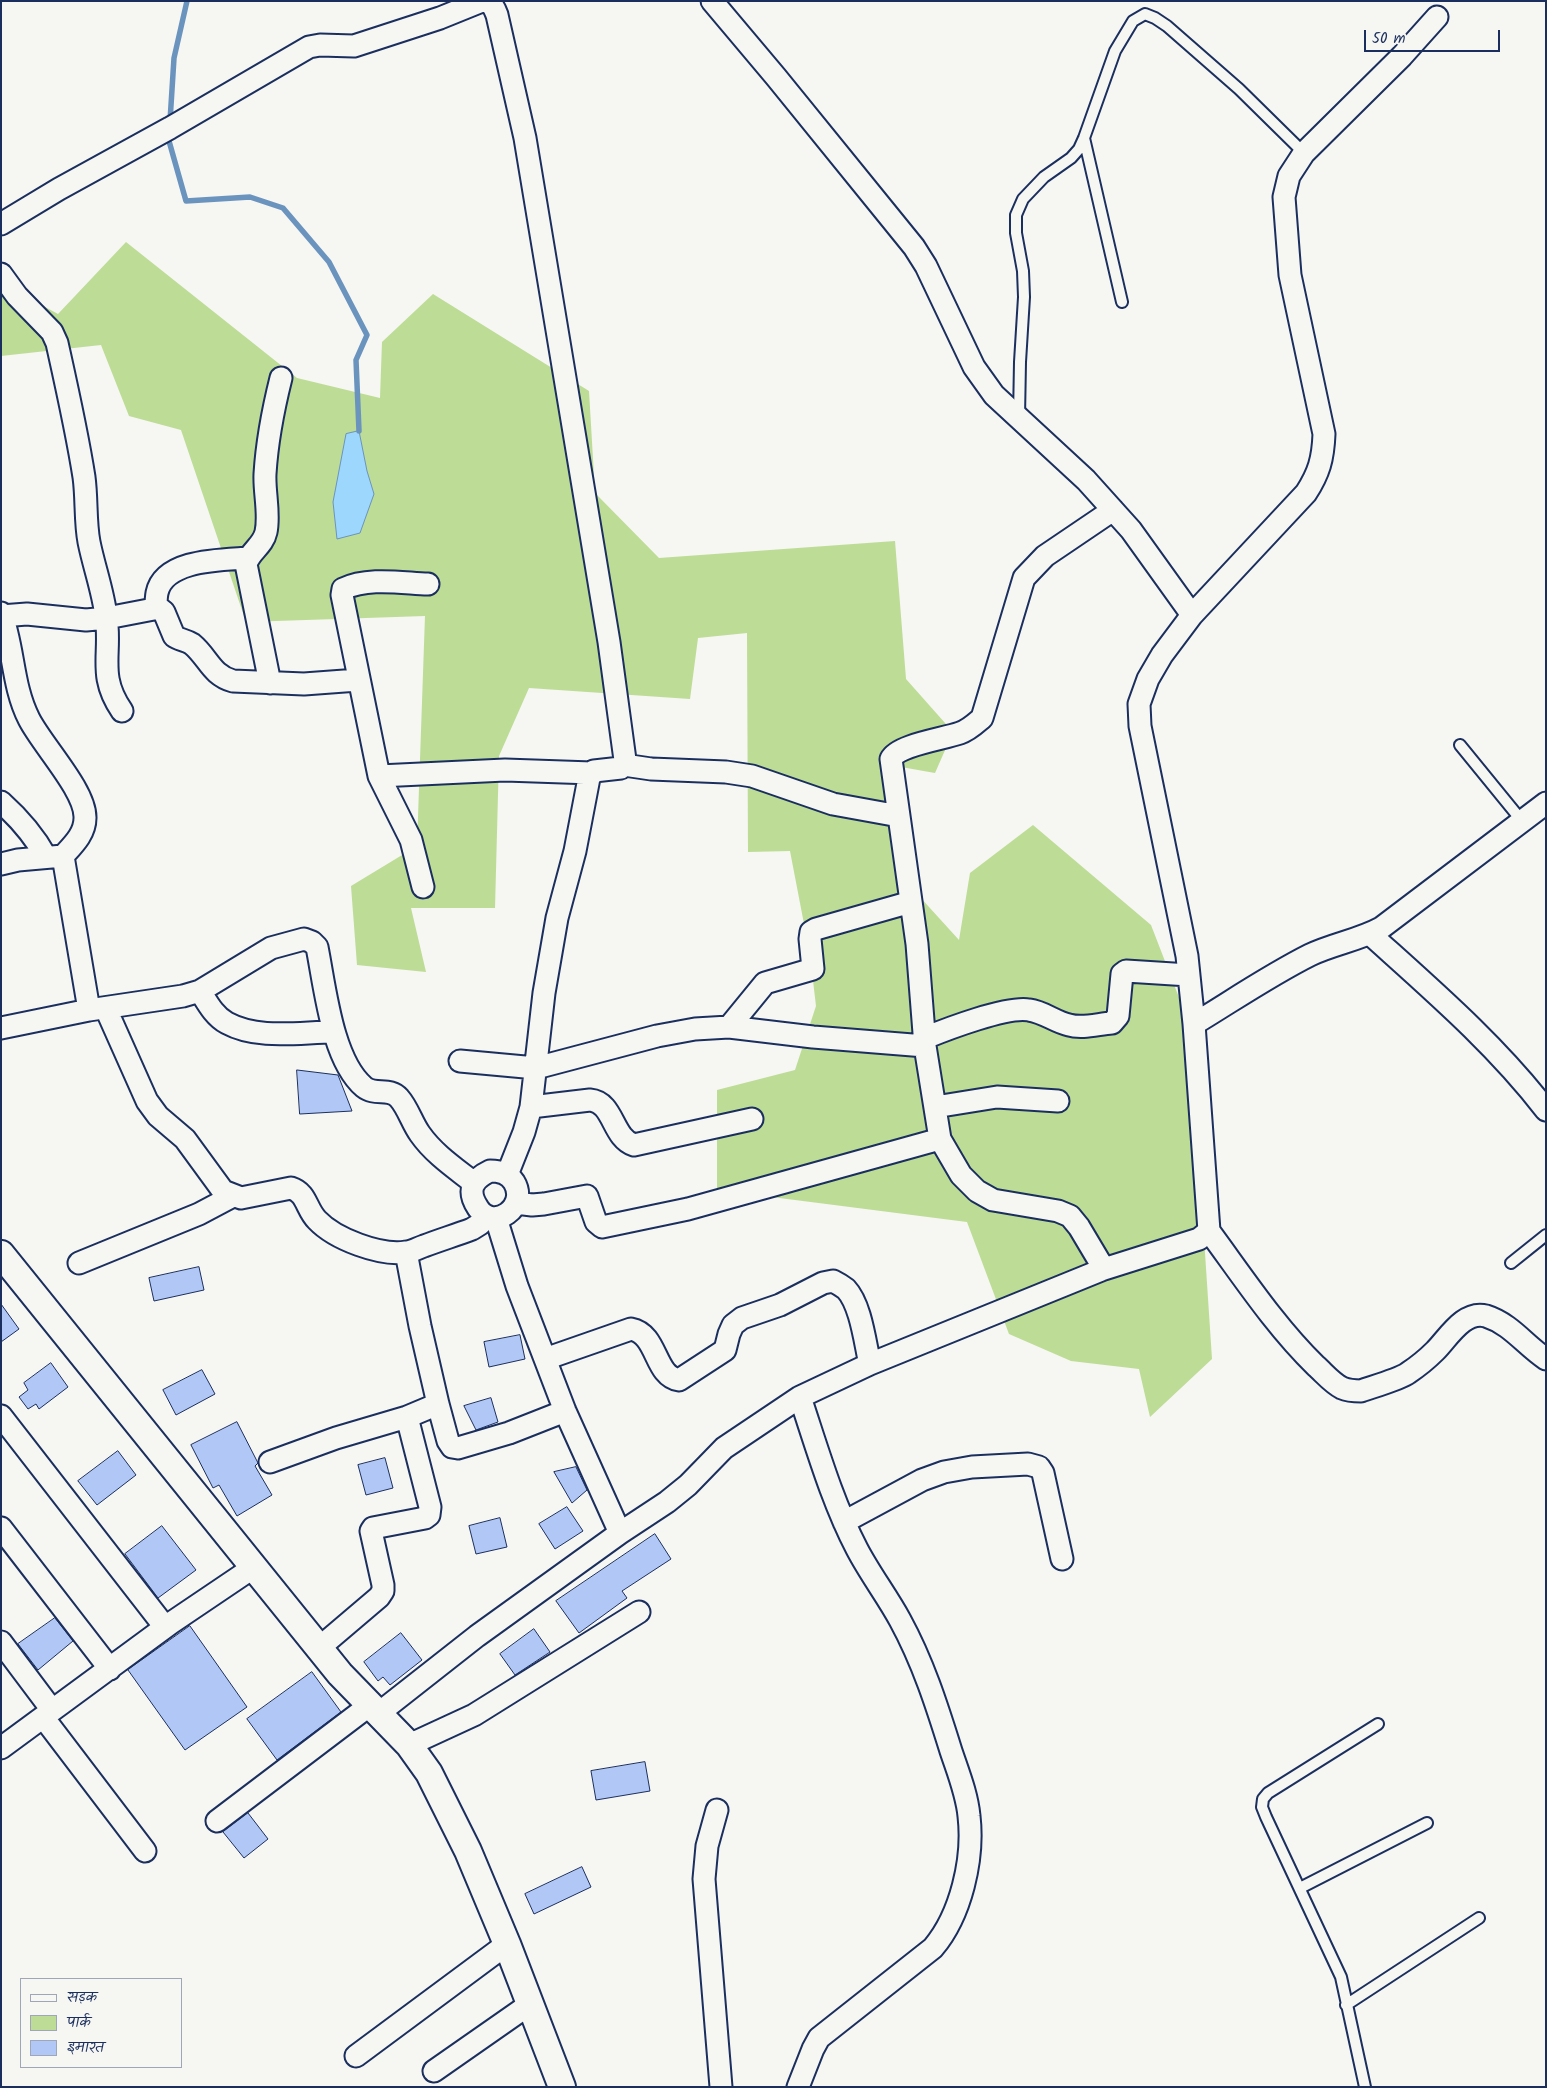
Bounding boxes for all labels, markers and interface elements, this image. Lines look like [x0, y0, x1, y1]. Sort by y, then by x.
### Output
scale bar [1367, 20, 1503, 52]
text: 50 m [1372, 27, 1406, 51]
legend [20, 1978, 182, 2068]
text: सड़क [67, 1986, 97, 2010]
text: पार्क [67, 2011, 91, 2035]
text: इमारत [67, 2036, 104, 2060]

